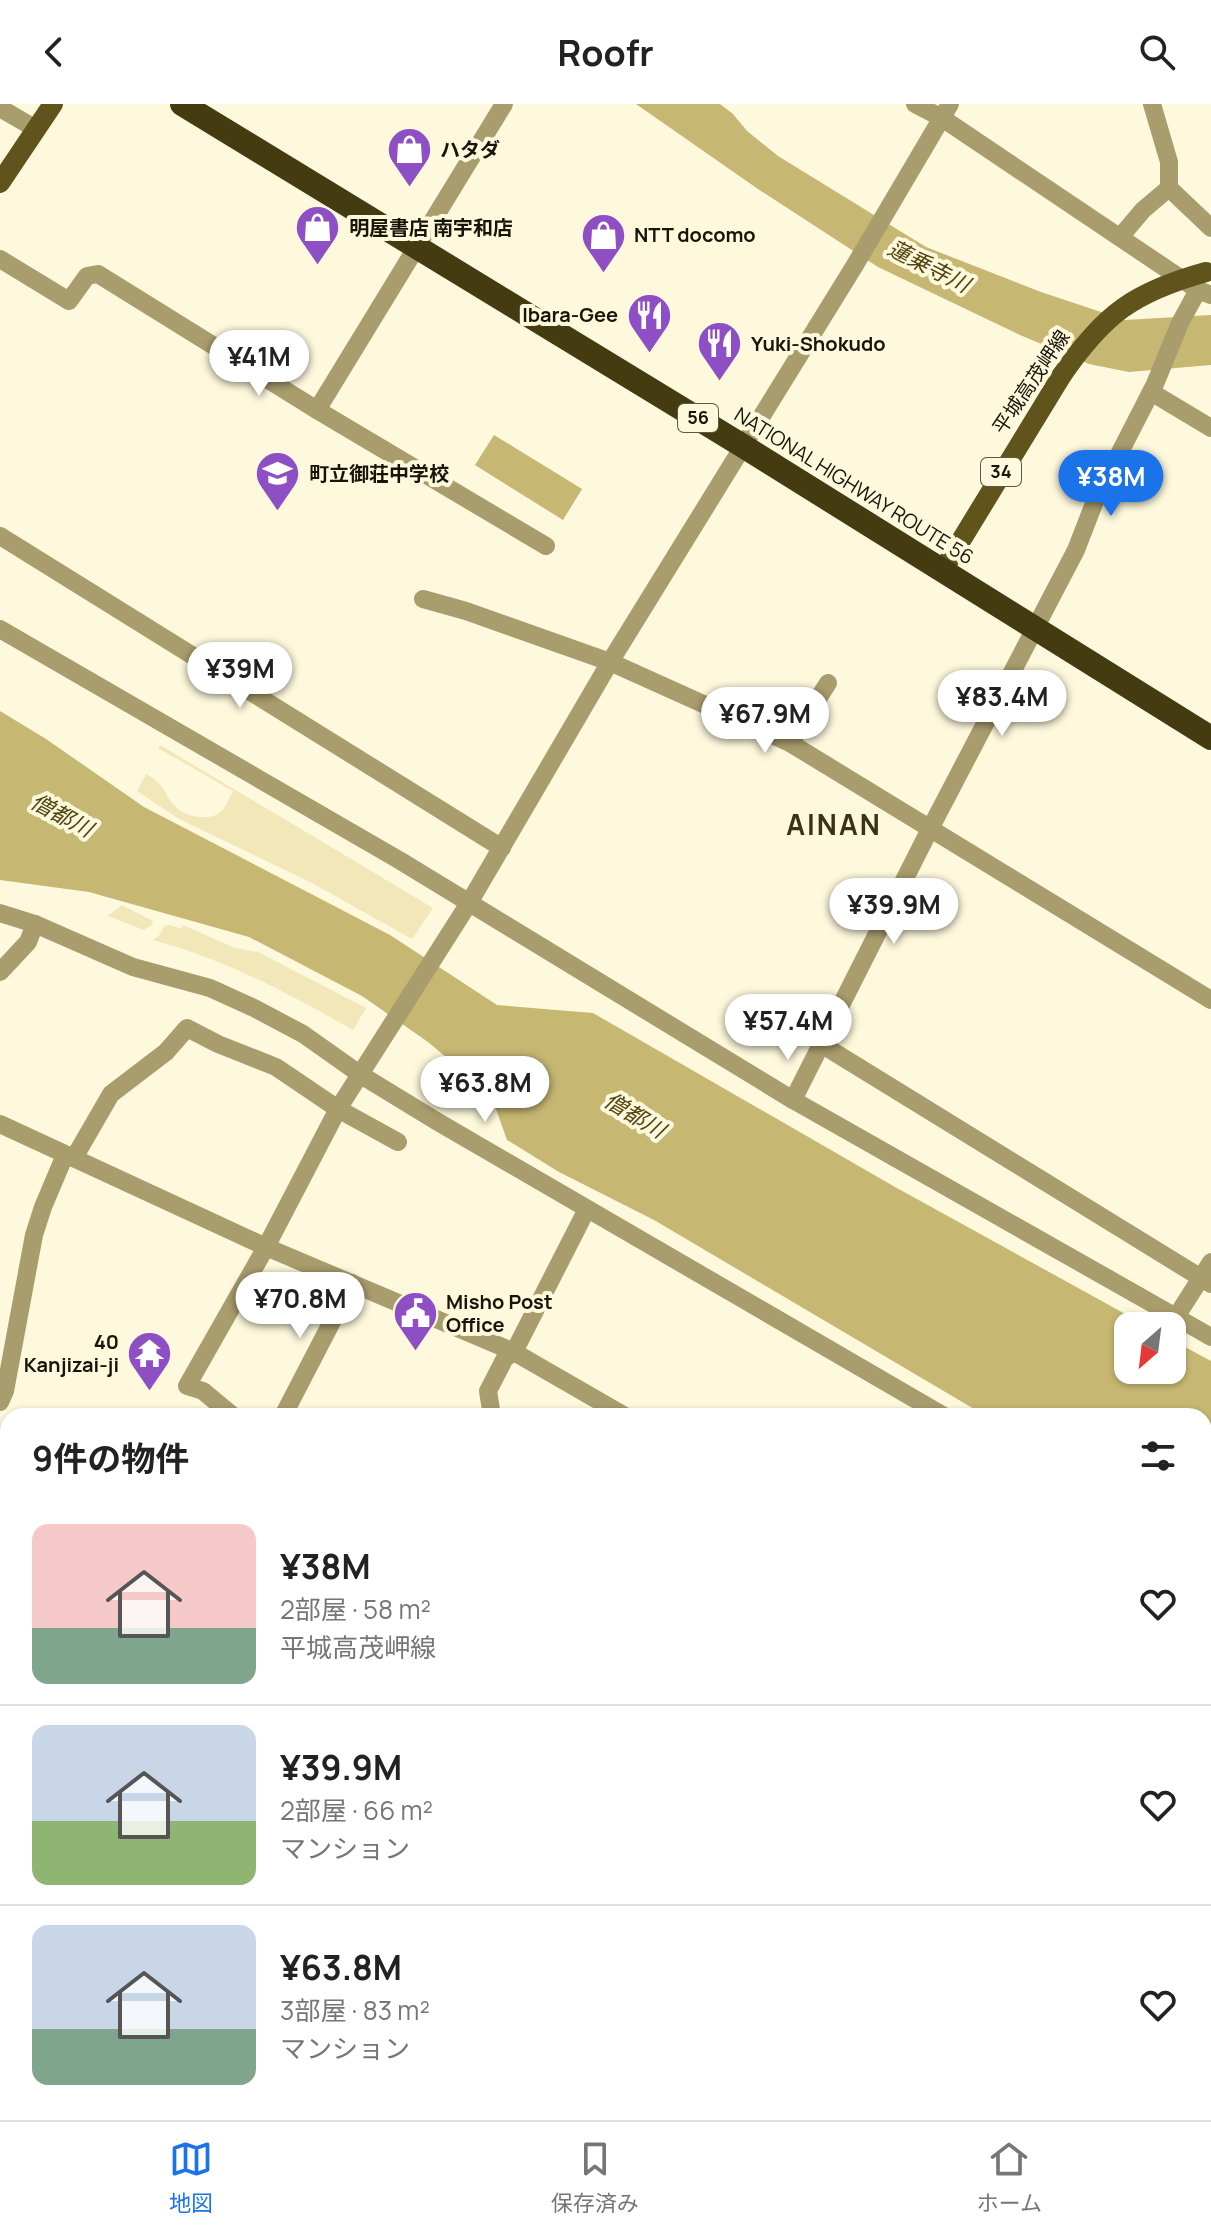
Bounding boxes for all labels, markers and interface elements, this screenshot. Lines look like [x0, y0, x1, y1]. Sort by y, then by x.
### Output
text: Roofr [557, 28, 654, 77]
icon: back [32, 30, 76, 74]
icon: search [1135, 30, 1179, 74]
shop icon: ハタダ [385, 126, 433, 189]
place label: ハタダ [440, 136, 500, 163]
shop icon: 明屋書店 南宇和店 [294, 204, 342, 267]
shop icon: NTT docomo [579, 211, 627, 274]
place label: 明屋書店 南宇和店 [349, 214, 513, 241]
place label: NTT docomo [634, 221, 756, 248]
water label: 蓮乗寺川 [883, 233, 977, 300]
restaurant icon: Ibara-Gee [625, 291, 673, 354]
place label: Ibara-Gee [522, 301, 618, 328]
restaurant icon: Yuki-Shokudo [696, 320, 744, 383]
street label: 平城高茂岬線 [986, 324, 1075, 439]
pin: ¥41M [212, 330, 306, 398]
place label: Yuki-Shokudo [751, 330, 886, 357]
text: ¥41M [227, 338, 291, 374]
street label: NATIONAL HIGHWAY ROUTE 56 [729, 401, 979, 571]
road number: 56 [678, 404, 718, 432]
school or university icon: 町立御荘中学校 [254, 450, 302, 513]
pin: ¥38M [1064, 450, 1158, 518]
road number: 34 [981, 458, 1021, 486]
text: ¥38M [1076, 458, 1146, 494]
place label: 町立御荘中学校 [309, 460, 449, 487]
pin: ¥39M [193, 642, 287, 710]
text: ¥39M [205, 650, 275, 686]
pin: ¥83.4M [937, 670, 1067, 738]
text: ¥83.4M [956, 678, 1048, 714]
pin: ¥67.9M [700, 687, 830, 755]
text: ¥67.9M [719, 695, 811, 731]
water label: 僧都川 [26, 786, 100, 845]
district label: AINAN [786, 805, 882, 843]
pin: ¥39.9M [829, 878, 959, 946]
text: ¥39.9M [847, 886, 941, 922]
pin: ¥57.4M [723, 994, 853, 1062]
text: ¥57.4M [743, 1002, 833, 1038]
pin: ¥63.8M [420, 1056, 550, 1124]
text: ¥63.8M [438, 1064, 532, 1100]
water label: 僧都川 [599, 1085, 673, 1146]
pin: ¥70.8M [235, 1272, 365, 1340]
text: ¥70.8M [254, 1280, 346, 1316]
place label: Misho Post Office [446, 1288, 553, 1338]
public building icon: Misho Post Office [391, 1289, 439, 1352]
north arrow [1114, 1312, 1186, 1384]
map controls [1114, 1312, 1186, 1384]
place label: 40 Kanjizai-ji [24, 1328, 119, 1378]
temple icon: 40 Kanjizai-ji [126, 1330, 174, 1393]
icon: filters [1136, 1434, 1180, 1478]
text: 9件の物件 [32, 1435, 189, 1481]
text: ¥38M [280, 1543, 370, 1589]
icon: home [96, 1556, 192, 1652]
icon: heart [1136, 1582, 1180, 1626]
text: 2部屋 · 58 m² [280, 1591, 431, 1627]
text: 平城高茂岬線 [280, 1629, 436, 1665]
text: ¥39.9M [280, 1744, 402, 1790]
icon: home [96, 1757, 192, 1853]
icon: heart [1136, 1783, 1180, 1827]
text: 2部屋 · 66 m² [280, 1792, 433, 1828]
text: マンション [280, 1830, 410, 1866]
text: ¥63.8M [280, 1944, 402, 1990]
icon: home [96, 1957, 192, 2053]
icon: heart [1136, 1983, 1180, 2027]
text: 3部屋 · 83 m² [280, 1992, 430, 2028]
text: マンション [280, 2030, 410, 2066]
tab: 地図 [169, 2137, 213, 2218]
tab: 保存済み [551, 2137, 639, 2218]
tab: ホーム [977, 2137, 1042, 2218]

